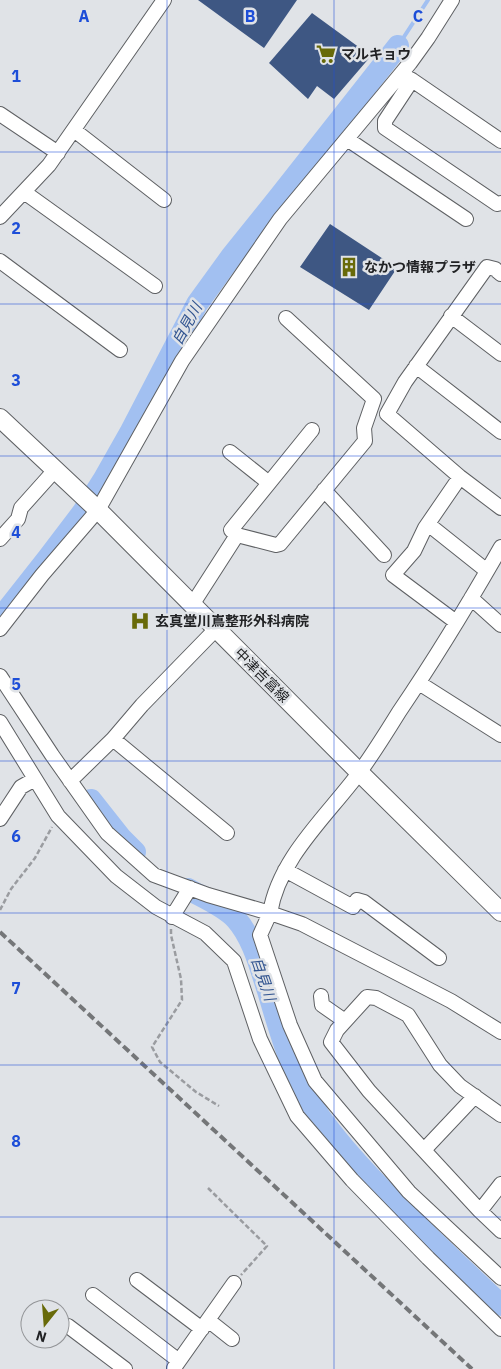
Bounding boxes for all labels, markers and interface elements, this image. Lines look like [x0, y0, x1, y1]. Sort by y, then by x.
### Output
text: A [79, 6, 90, 26]
text: B [245, 6, 256, 26]
text: C [413, 6, 423, 26]
supermarket icon: マルキョウ [315, 43, 337, 65]
place label: マルキョウ [341, 45, 411, 63]
text: 1 [11, 66, 21, 86]
text: 2 [11, 218, 21, 238]
building icon: なかつ情報プラザ [338, 256, 360, 278]
place label: なかつ情報プラザ [364, 258, 476, 276]
water label: 自見川 [167, 298, 207, 348]
text: 3 [11, 370, 21, 390]
text: 4 [11, 522, 21, 542]
hospital icon: 玄真堂川嶌整形外科病院 [129, 610, 151, 632]
place label: 玄真堂川嶌整形外科病院 [155, 612, 309, 630]
street label: 中津吉富線 [231, 644, 293, 706]
text: 5 [11, 674, 21, 694]
text: 6 [11, 826, 21, 846]
water label: 自見川 [247, 954, 280, 1005]
text: 7 [11, 978, 21, 998]
text: 8 [11, 1131, 21, 1151]
north arrow [20, 1299, 70, 1349]
text: N [34, 1326, 49, 1347]

